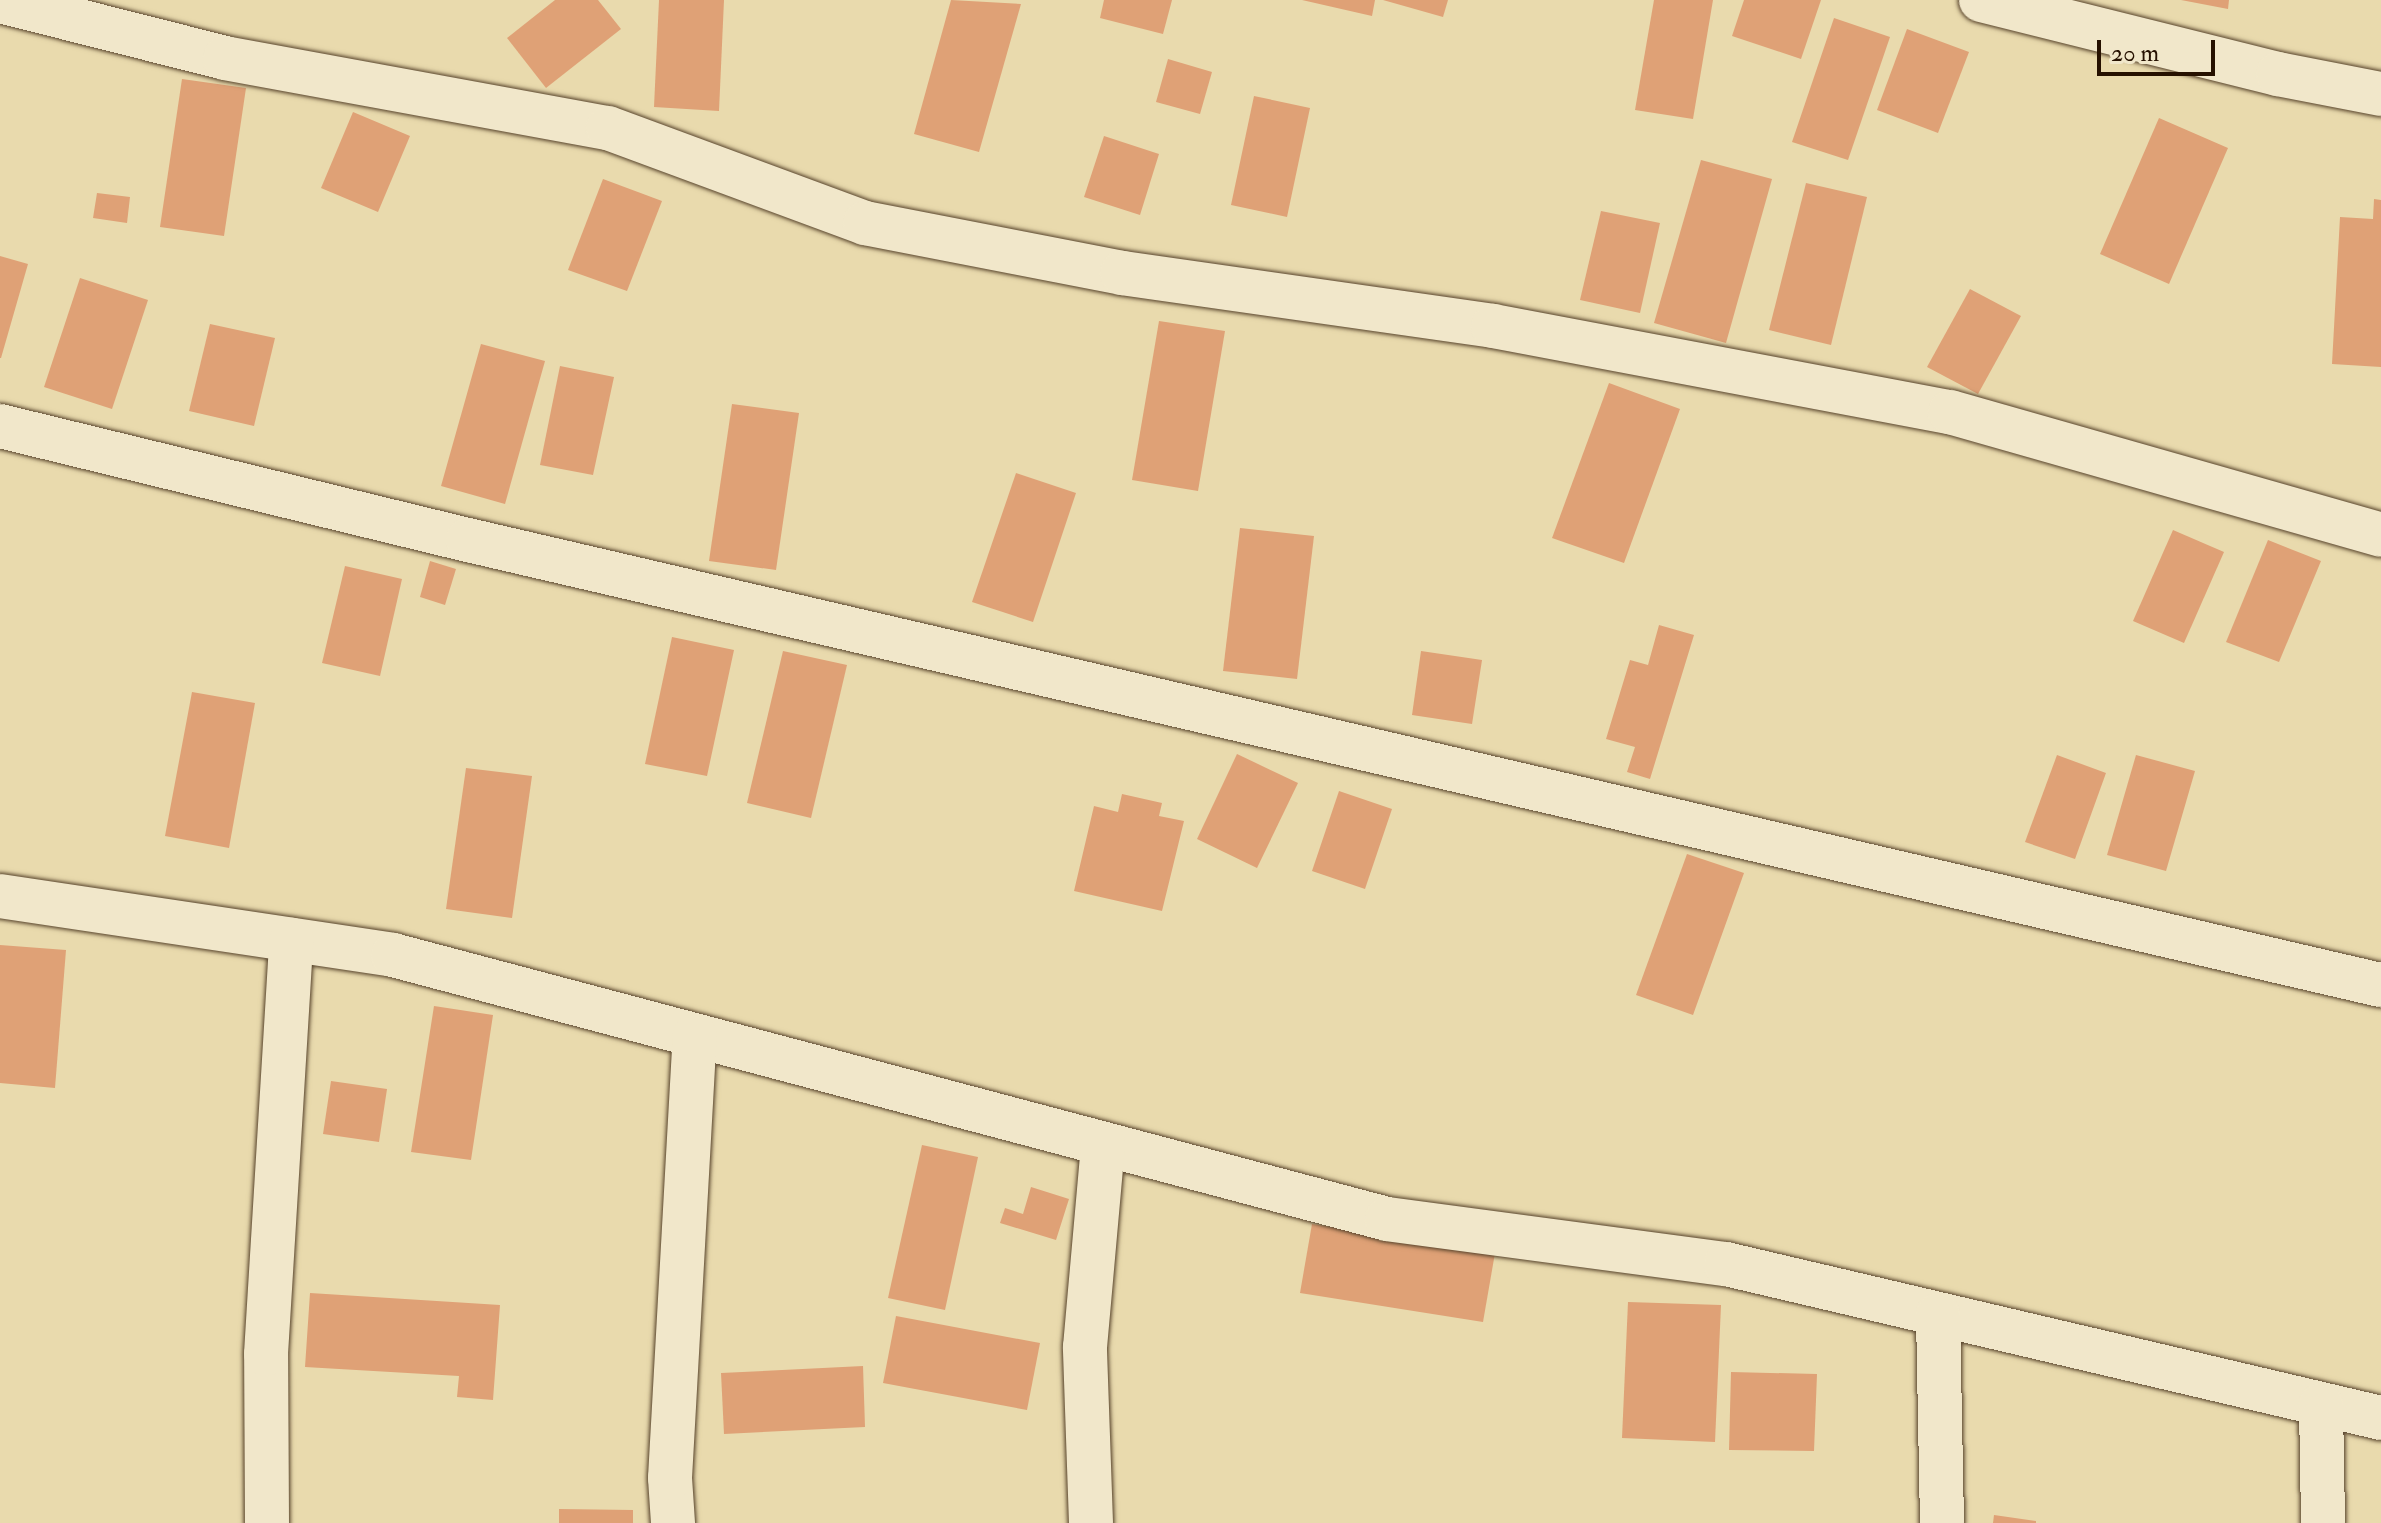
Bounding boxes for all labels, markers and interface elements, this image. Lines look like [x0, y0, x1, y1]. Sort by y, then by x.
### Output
scale bar [2101, 24, 2219, 74]
text: 20 m [2111, 38, 2159, 69]

